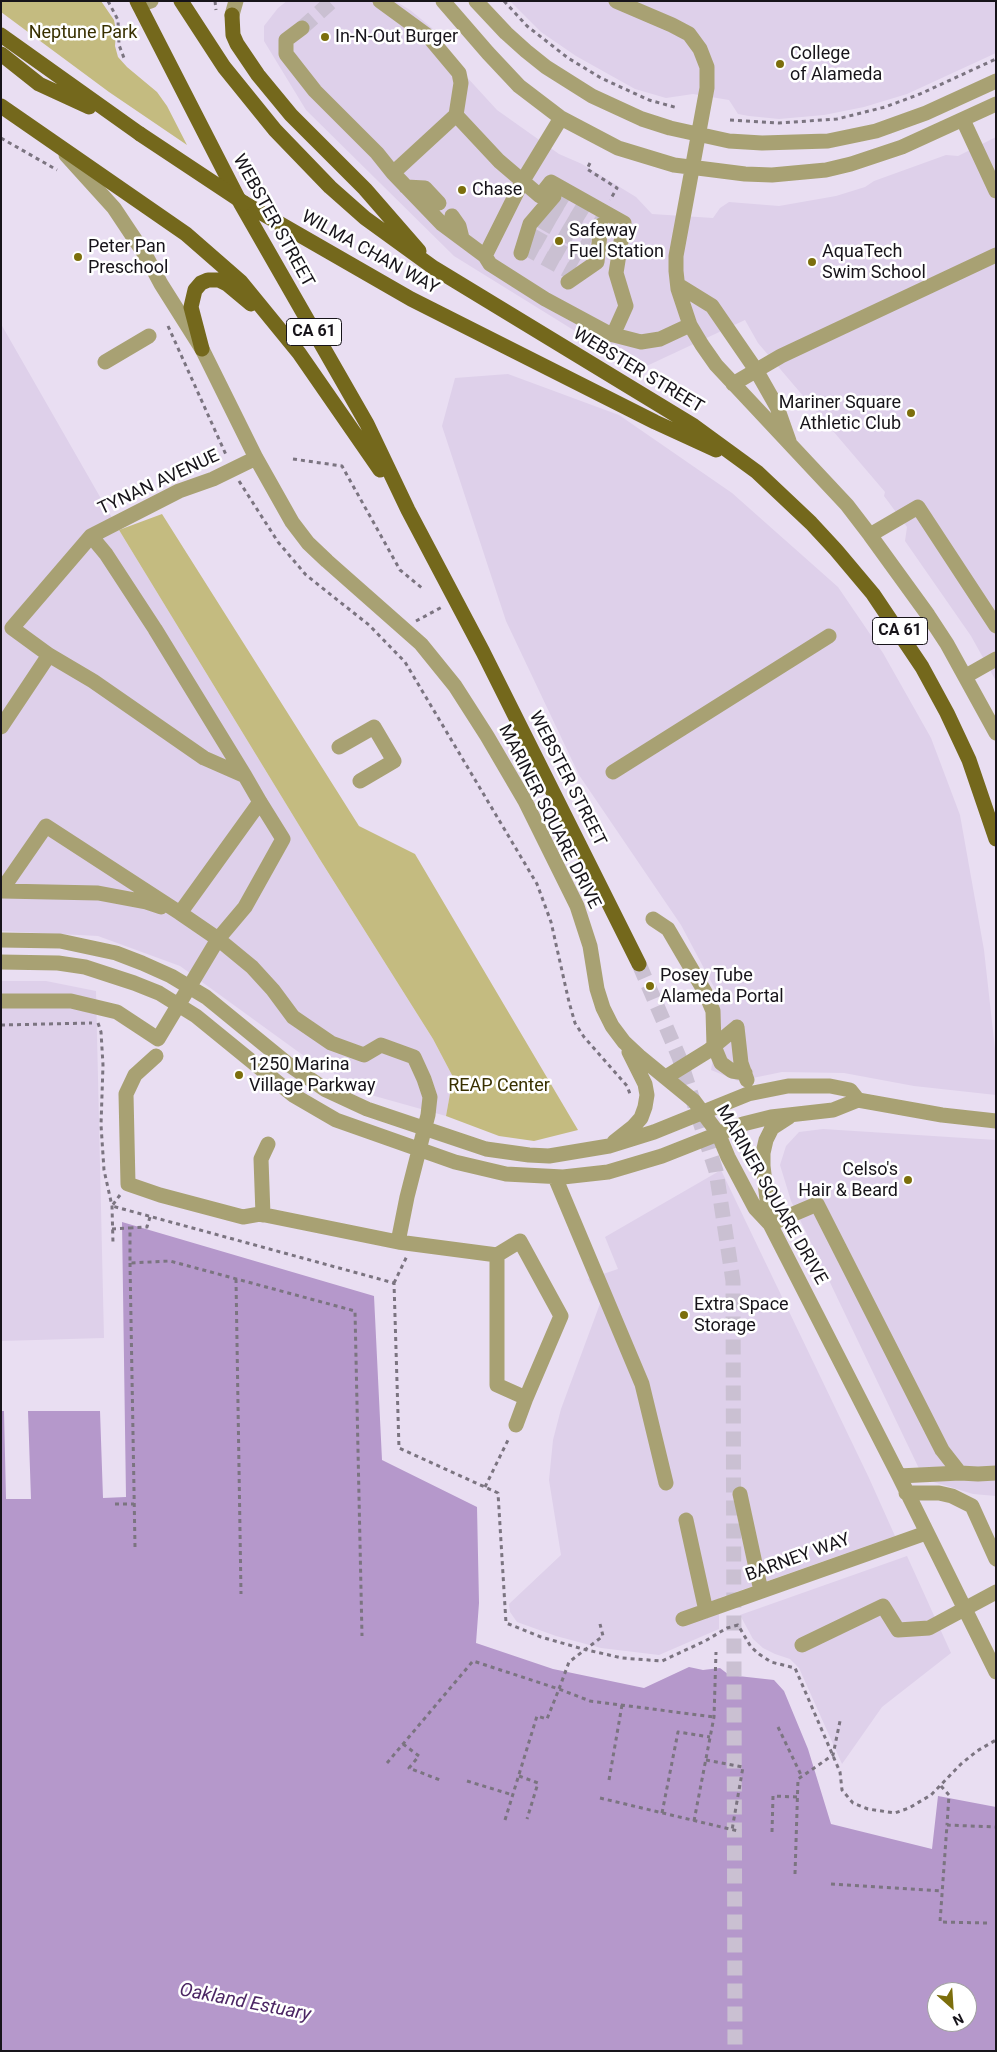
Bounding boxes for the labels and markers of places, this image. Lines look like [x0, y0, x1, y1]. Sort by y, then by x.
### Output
place label: In-N-Out Burger [335, 26, 458, 48]
marker: In-N-Out Burger [319, 31, 331, 43]
place label: College of Alameda [790, 43, 882, 86]
marker: College of Alameda [774, 58, 786, 70]
place label: Chase [472, 179, 522, 201]
marker: Chase [456, 184, 468, 196]
place label: Safeway Fuel Station [569, 220, 664, 262]
marker: Safeway Fuel Station [553, 235, 565, 247]
place label: Peter Pan Preschool [88, 236, 168, 278]
place label: AquaTech Swim School [822, 241, 926, 284]
marker: Peter Pan Preschool [72, 251, 84, 263]
marker: AquaTech Swim School [806, 256, 818, 268]
place label: Mariner Square Athletic Club [779, 392, 901, 434]
marker: Mariner Square Athletic Club [905, 407, 917, 419]
place label: Posey Tube Alameda Portal [660, 965, 784, 1008]
marker: Posey Tube Alameda Portal [644, 980, 656, 992]
place label: 1250 Marina Village Parkway [249, 1054, 375, 1096]
marker: 1250 Marina Village Parkway [233, 1069, 245, 1081]
place label: Celso's Hair & Beard [798, 1159, 898, 1202]
marker: Celso's Hair & Beard [902, 1174, 914, 1186]
place label: Extra Space Storage [694, 1294, 789, 1336]
marker: Extra Space Storage [678, 1309, 690, 1321]

